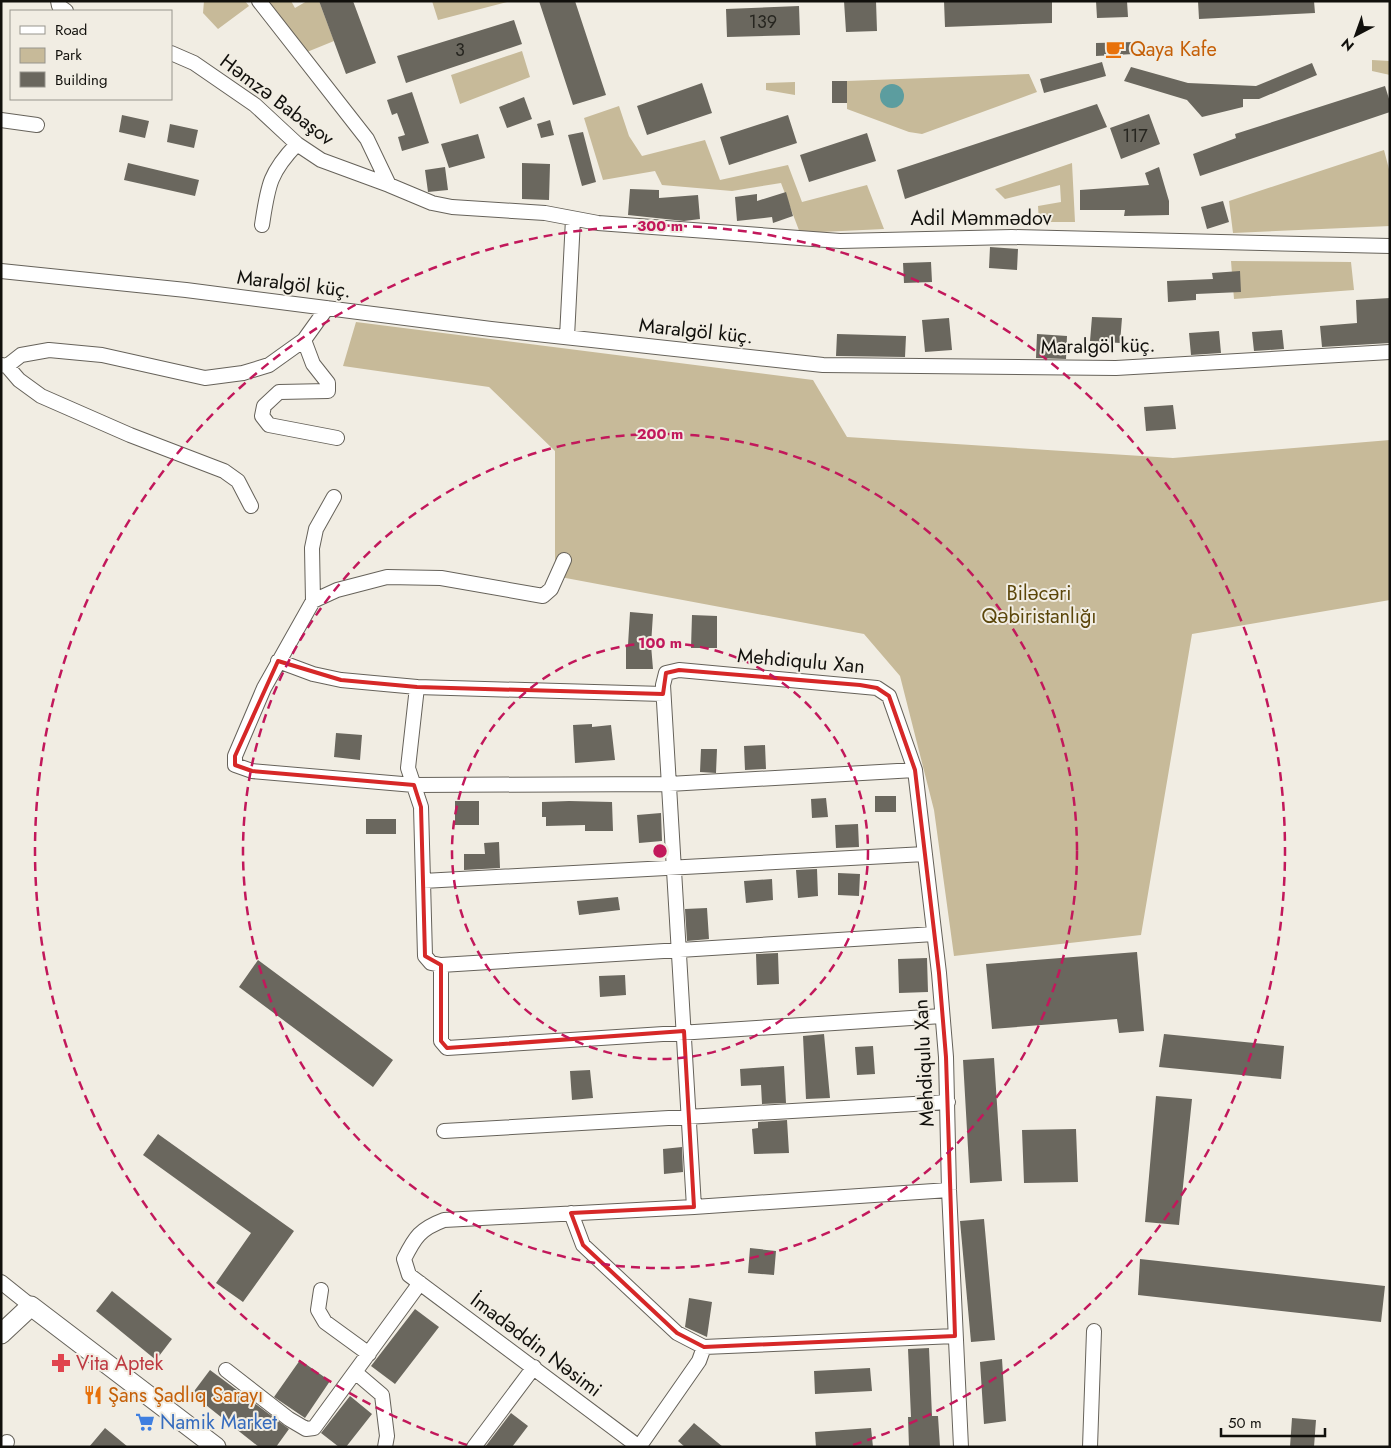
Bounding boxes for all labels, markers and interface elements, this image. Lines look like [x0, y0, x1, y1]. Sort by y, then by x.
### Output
house number: 139 [749, 9, 777, 35]
legend [10, 10, 172, 100]
north arrow [1331, 10, 1381, 60]
text: Road [55, 19, 87, 41]
text: N [1337, 34, 1358, 56]
place label: Qaya Kafe [1130, 35, 1217, 64]
house number: 3 [455, 37, 465, 63]
cafe icon: Qaya Kafe [1104, 38, 1126, 60]
text: Park [55, 44, 82, 66]
street label: Həmzə Babaşov [214, 47, 340, 153]
text: Building [55, 69, 107, 91]
house number: 117 [1122, 123, 1148, 149]
street label: Adil Məmmədov [911, 204, 1052, 233]
text: 300 m [637, 215, 683, 237]
street label: Maralgöl küç. [235, 263, 353, 305]
street label: Maralgöl küç. [637, 311, 755, 351]
street label: Maralgöl küç. [1040, 331, 1156, 361]
text: 200 m [637, 423, 683, 445]
park label: Biləcəri Qəbiristanlığı [982, 579, 1096, 631]
text: 100 m [638, 632, 682, 654]
street label: Mehdiqulu Xan [736, 641, 866, 681]
centre of rings [651, 842, 669, 860]
street label: Mehdiqulu Xan [906, 998, 942, 1128]
street label: İmadəddin Nəsimi [464, 1286, 608, 1404]
place label: Vita Aptek [76, 1349, 164, 1378]
pharmacy icon: Vita Aptek [50, 1352, 72, 1374]
place label: Şans Şadlıq Sarayı [108, 1381, 263, 1410]
restaurant icon: Şans Şadlıq Sarayı [82, 1384, 104, 1406]
scale bar [1221, 1406, 1325, 1438]
place label: Namik Market [160, 1408, 277, 1437]
supermarket icon: Namik Market [134, 1411, 156, 1433]
text: 50 m [1228, 1412, 1262, 1434]

